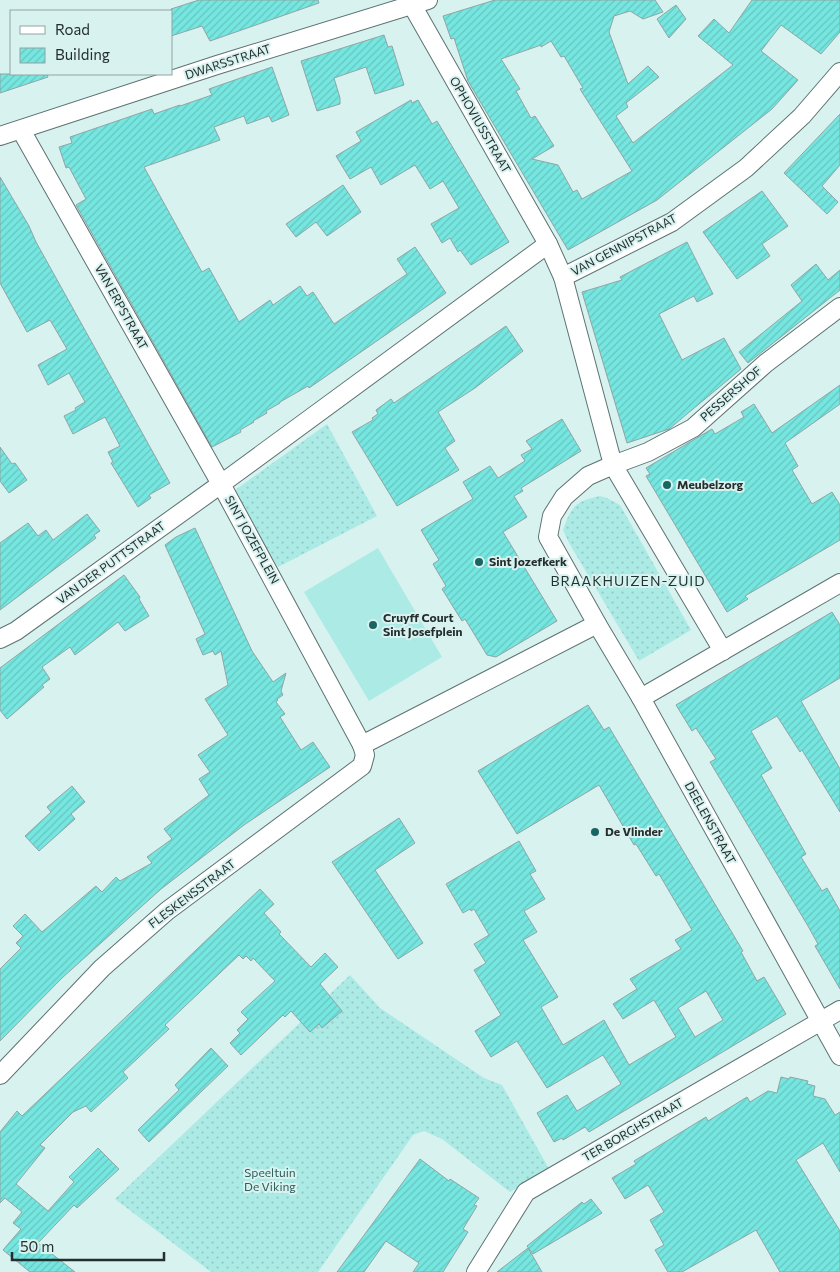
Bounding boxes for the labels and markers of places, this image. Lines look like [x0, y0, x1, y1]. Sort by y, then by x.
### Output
place label: Meubelzorg [677, 477, 744, 491]
marker: Meubelzorg [661, 479, 673, 491]
place label: Sint Jozefkerk [489, 554, 567, 569]
marker: Sint Jozefkerk [473, 556, 485, 568]
place label: Cruyff Court Sint Josefplein [383, 610, 463, 639]
marker: Cruyff Court Sint Josefplein [367, 619, 379, 631]
place label: De Vlinder [605, 824, 663, 838]
marker: De Vlinder [589, 826, 601, 838]

